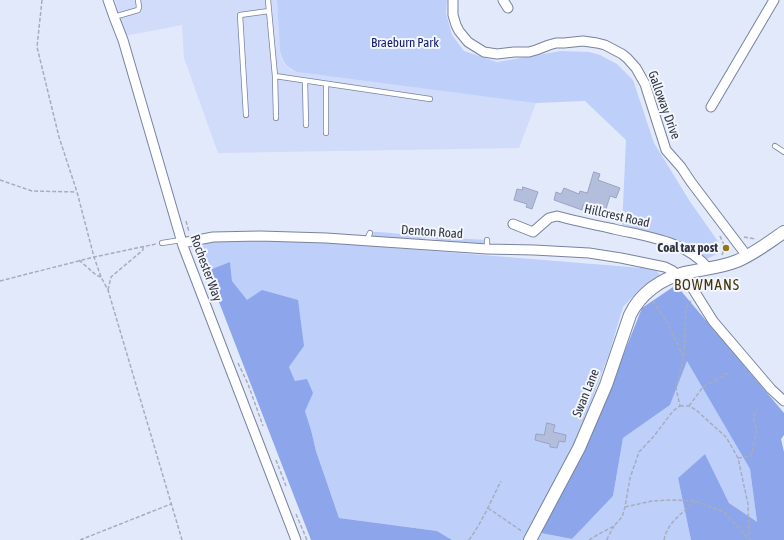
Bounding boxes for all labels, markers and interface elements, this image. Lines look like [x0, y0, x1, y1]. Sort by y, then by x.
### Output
park label: Braeburn Park [371, 35, 439, 51]
street label: Galloway Drive [644, 69, 684, 141]
street label: Hillcrest Road [583, 201, 651, 231]
street label: Denton Road [400, 222, 464, 242]
street label: Rochester Way [187, 233, 225, 303]
place label: Coal tax post [657, 240, 718, 256]
marker: Coal tax post [721, 243, 731, 253]
district label: BOWMANS [674, 276, 740, 294]
street label: Swan Lane [569, 367, 603, 419]

